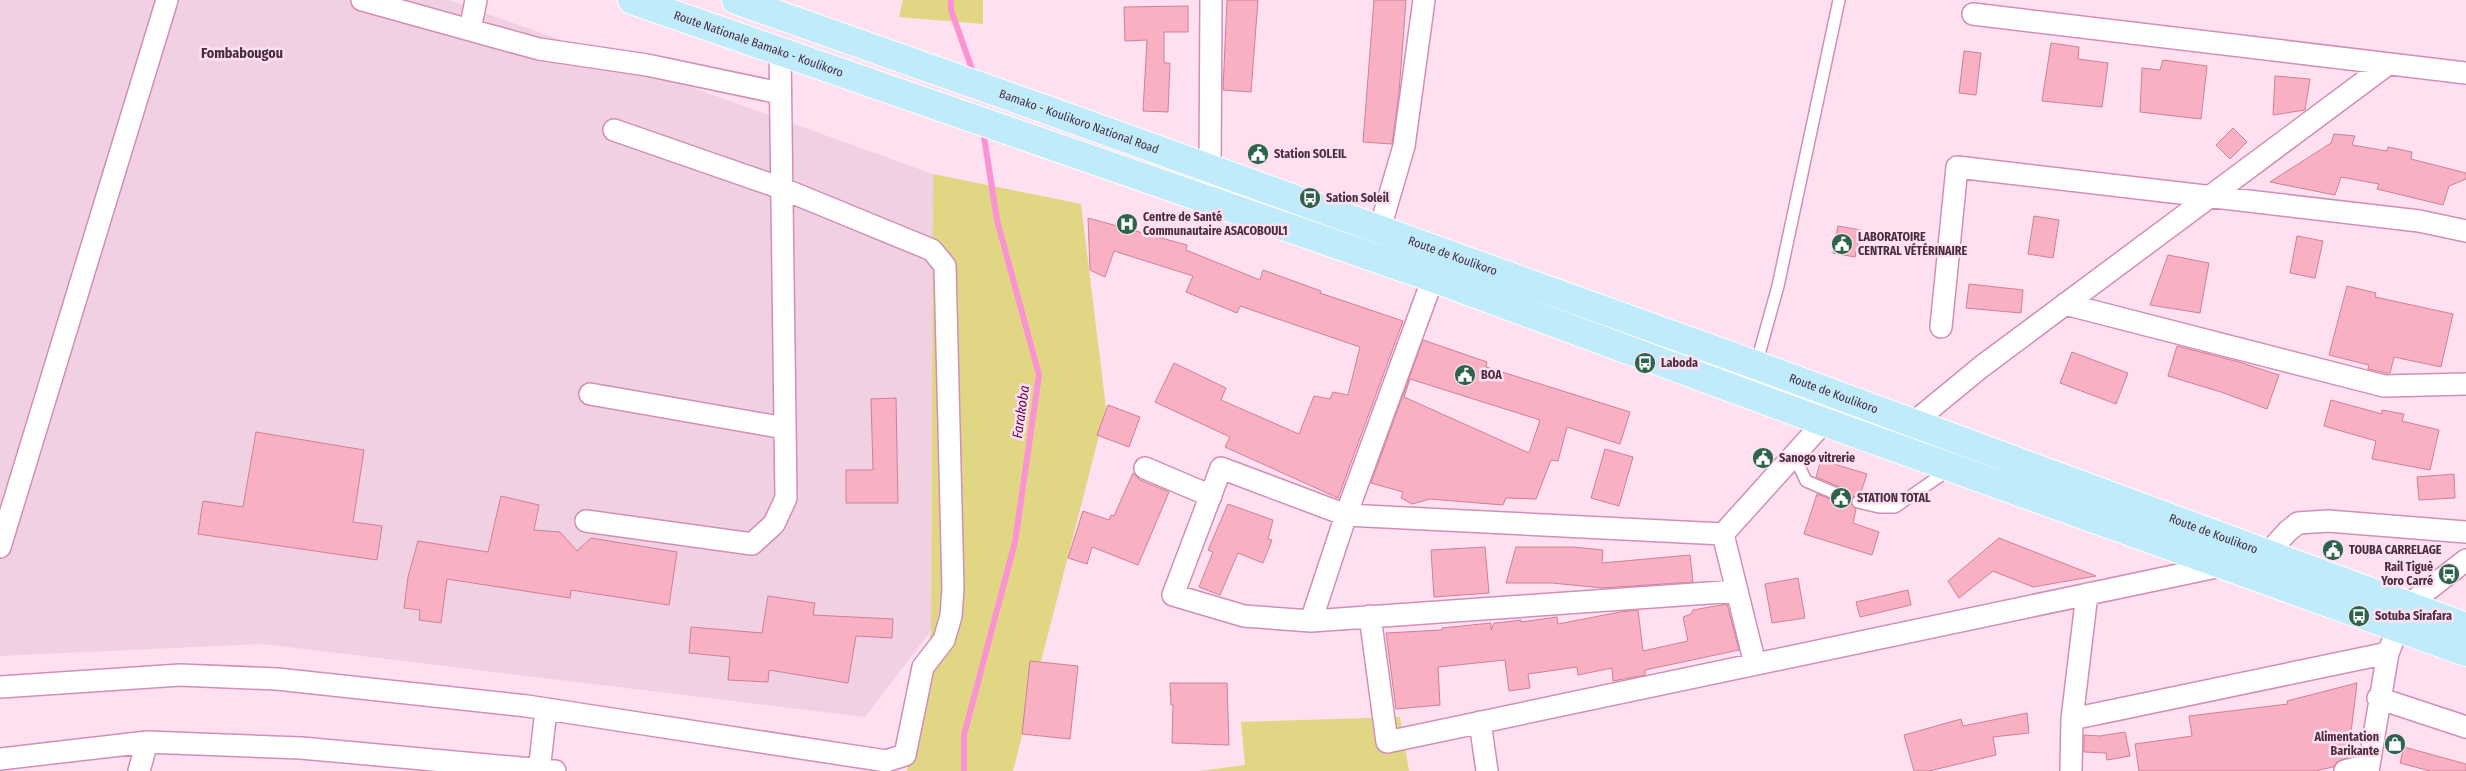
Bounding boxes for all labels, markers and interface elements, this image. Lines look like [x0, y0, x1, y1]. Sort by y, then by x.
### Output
street label: Route Nationale Bamako - Koulikoro [672, 8, 845, 80]
district label: Fombabougou [201, 45, 283, 62]
street label: Bamako - Koulikoro National Road [997, 87, 1161, 157]
public building icon: Station SOLEIL [1246, 142, 1270, 166]
place label: Station SOLEIL [1274, 147, 1347, 161]
bus stop icon: Sation Soleil [1298, 186, 1322, 210]
place label: Sation Soleil [1326, 191, 1390, 205]
place label: Centre de Santé Communautaire ASACOBOUL1 [1143, 210, 1288, 238]
hospital icon: Centre de Santé Communautaire ASACOBOUL1 [1115, 212, 1139, 236]
place label: LABORATOIRE CENTRAL VÉTÉRINAIRE [1858, 230, 1968, 258]
public building icon: LABORATOIRE CENTRAL VÉTÉRINAIRE [1830, 232, 1854, 256]
street label: Route de Koulikoro [1406, 233, 1499, 278]
bus stop icon: Laboda [1633, 351, 1657, 375]
place label: Laboda [1661, 356, 1698, 370]
public building icon: BOA [1453, 363, 1477, 387]
place label: BOA [1481, 368, 1502, 382]
street label: Route de Koulikoro [1787, 371, 1880, 416]
water label: Farakoba [1009, 384, 1033, 440]
public building icon: Sanogo vitrerie [1751, 446, 1775, 470]
place label: Sanogo vitrerie [1779, 451, 1855, 465]
public building icon: STATION TOTAL [1829, 486, 1853, 510]
place label: STATION TOTAL [1857, 491, 1931, 505]
street label: Route de Koulikoro [2167, 511, 2260, 557]
public building icon: TOUBA CARRELAGE [2321, 538, 2345, 562]
place label: TOUBA CARRELAGE [2349, 543, 2442, 557]
place label: Rail Tiguè Yoro Carré [2380, 560, 2433, 588]
bus stop icon: Rail Tiguè Yoro Carré [2437, 562, 2461, 586]
bus stop icon: Sotuba Sirafara [2347, 604, 2371, 628]
place label: Sotuba Sirafara [2375, 609, 2452, 623]
place label: Alimentation Barikante [2313, 730, 2379, 758]
shop icon: Alimentation Barikante [2383, 732, 2407, 756]

